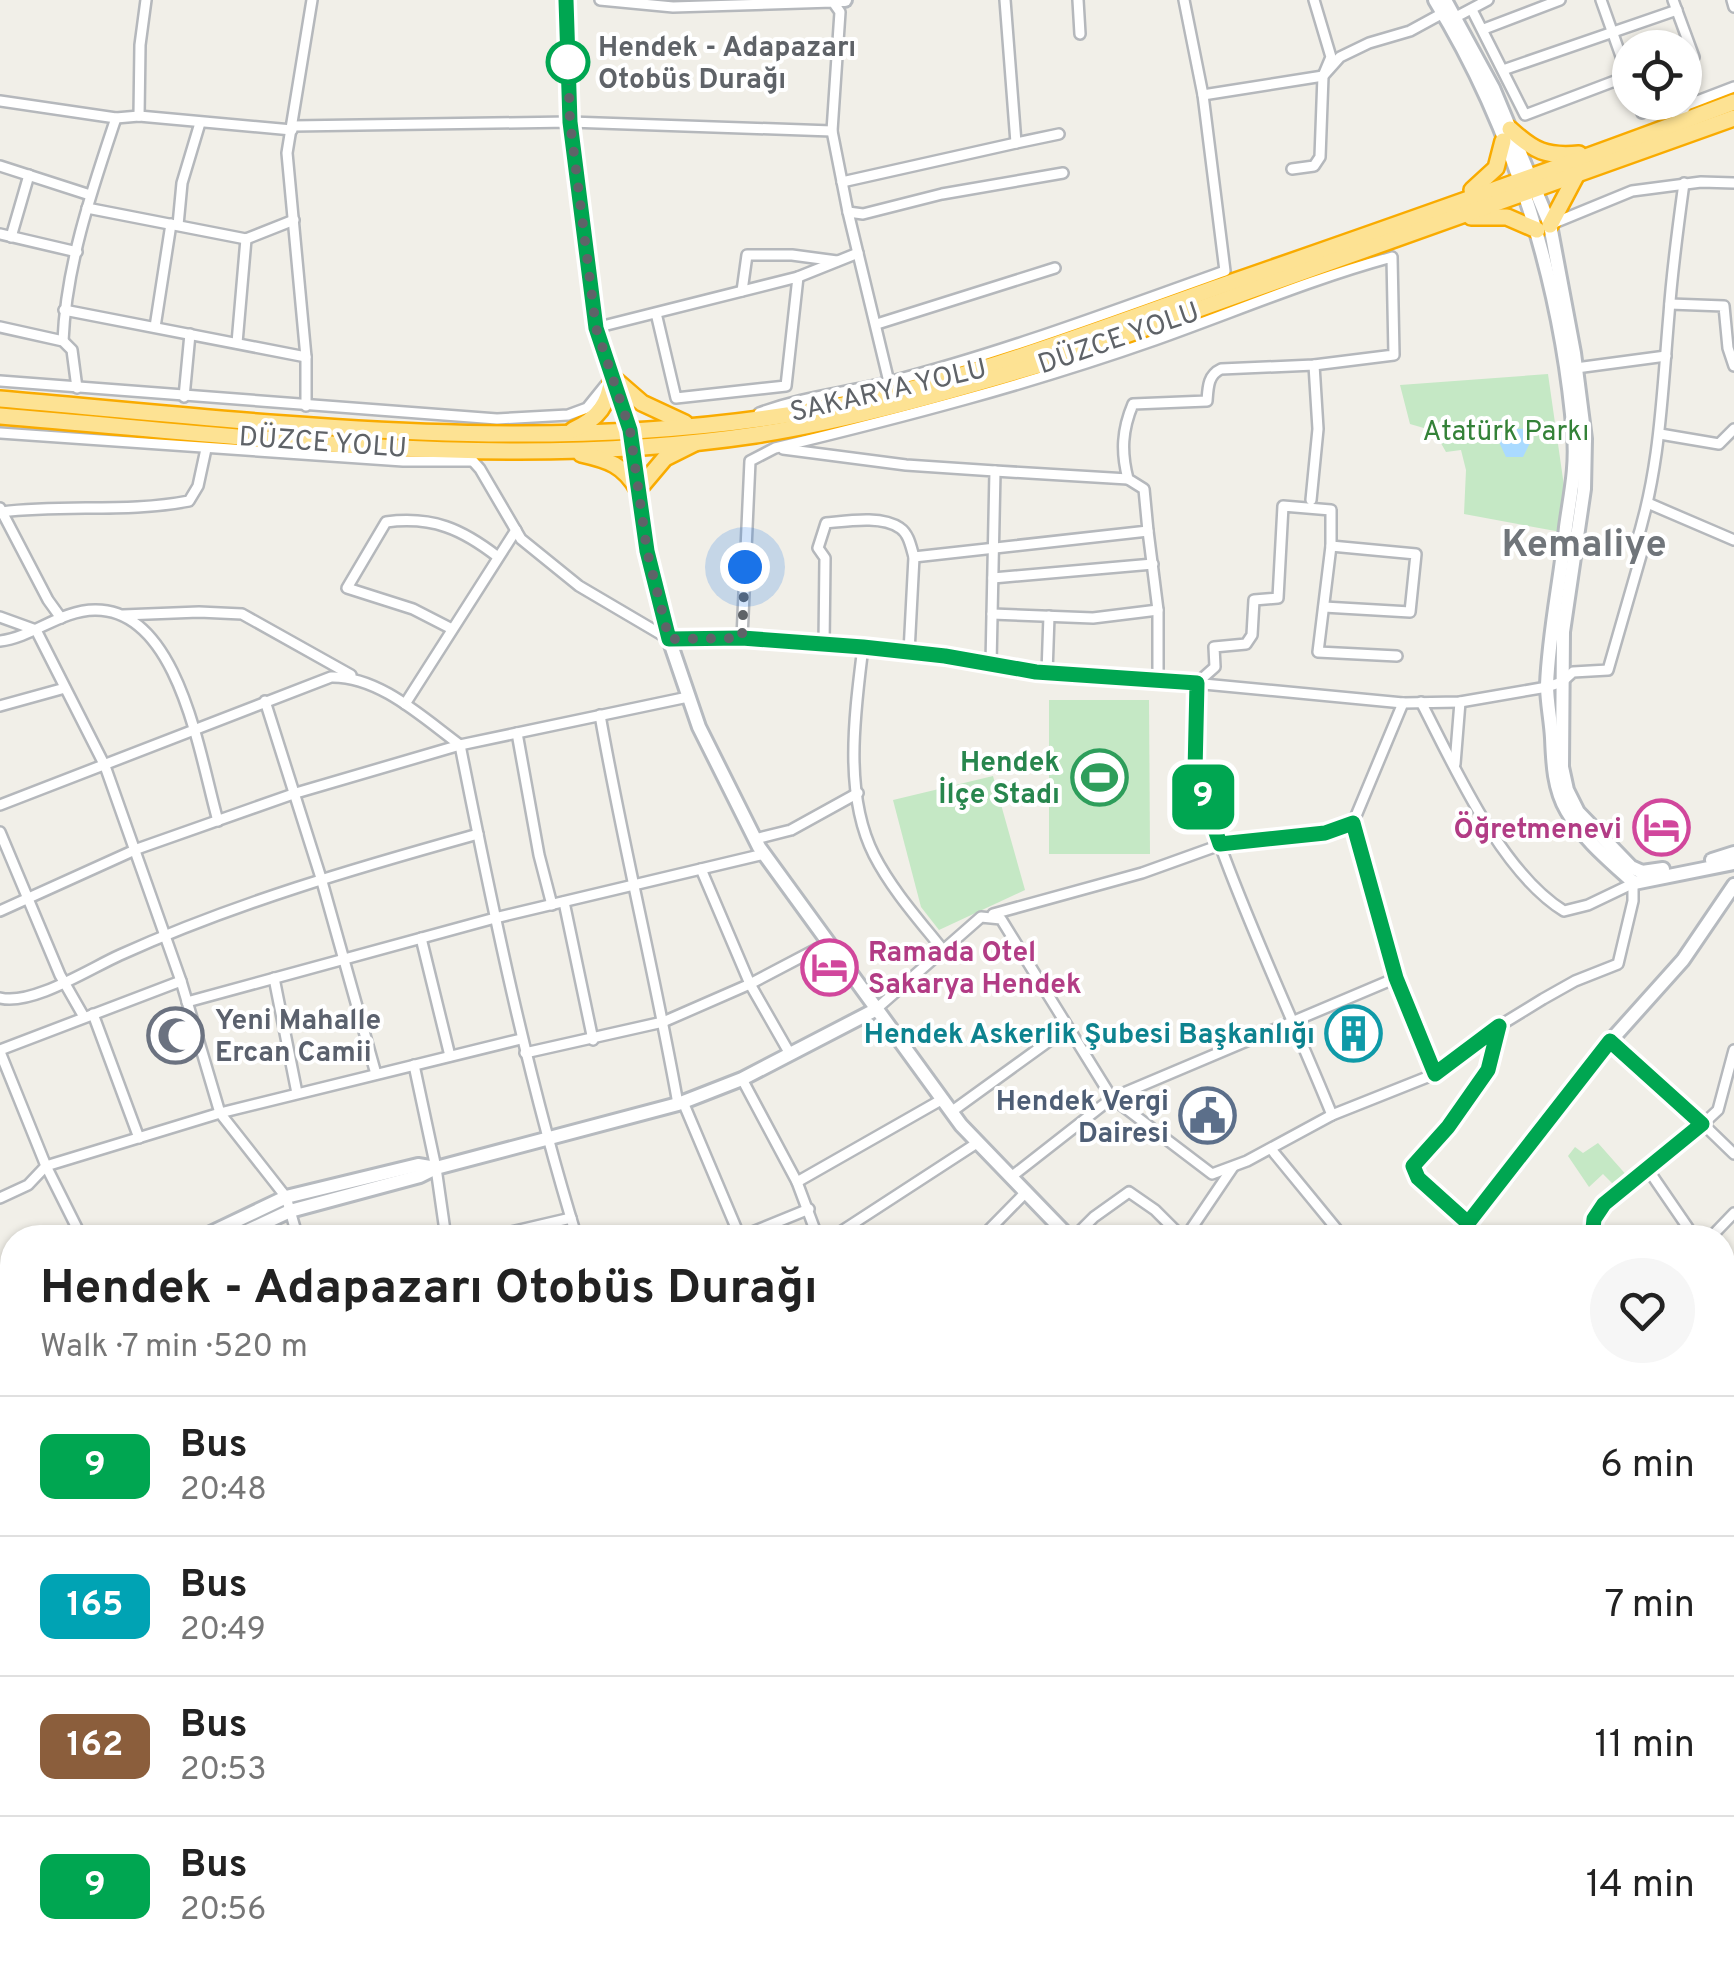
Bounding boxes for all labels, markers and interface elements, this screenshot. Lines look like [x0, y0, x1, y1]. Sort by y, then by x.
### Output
map controls [1612, 30, 1702, 120]
button: locate [1612, 30, 1702, 120]
place label: Hendek - Adapazarı Otobüs Durağı [598, 31, 856, 99]
marker: Hendek - Adapazarı Otobüs Durağı [547, 41, 589, 83]
street label: DÜZCE YOLU [1033, 294, 1204, 384]
street label: SAKARYA YOLU [787, 352, 990, 432]
park label: Atatürk Parkı [1423, 415, 1589, 451]
street label: DÜZCE YOLU [238, 418, 408, 468]
district label: Kemaliye [1501, 522, 1667, 571]
your location [720, 542, 770, 592]
place label: Hendek İlçe Stadı [938, 746, 1060, 814]
sports icon: Hendek İlçe Stadı [1069, 747, 1129, 807]
line badge: 9 [1170, 764, 1236, 830]
text: 9 [1192, 775, 1214, 819]
hotel icon: Öğretmenevi [1631, 798, 1691, 858]
place label: Öğretmenevi [1454, 811, 1622, 849]
place label: Ramada Otel Sakarya Hendek [868, 936, 1082, 1004]
hotel icon: Ramada Otel Sakarya Hendek [799, 937, 859, 997]
building icon: Hendek Askerlik Şubesi Başkanlığı [1324, 1003, 1384, 1063]
place label: Yeni Mahalle Ercan Camii [215, 1004, 381, 1072]
mosque icon: Yeni Mahalle Ercan Camii [146, 1005, 206, 1065]
place label: Hendek Askerlik Şubesi Başkanlığı [864, 1018, 1315, 1054]
place label: Hendek Vergi Dairesi [996, 1085, 1169, 1153]
public building icon: Hendek Vergi Dairesi [1178, 1086, 1238, 1146]
button: heart [1590, 1258, 1695, 1363]
text: Hendek - Adapazarı Otobüs Durağı [40, 1260, 818, 1320]
text: Walk · 7 min · 520 m [40, 1328, 308, 1368]
text: Bus [180, 1422, 247, 1471]
text: 6 min [1600, 1442, 1695, 1491]
text: 9 [84, 1444, 106, 1488]
text: 20:48 [180, 1471, 267, 1511]
text: Bus [180, 1562, 247, 1611]
text: 7 min [1605, 1582, 1695, 1631]
text: 165 [67, 1584, 123, 1628]
text: 20:49 [180, 1611, 266, 1651]
text: Bus [180, 1702, 247, 1751]
text: 11 min [1594, 1722, 1695, 1771]
text: 162 [67, 1724, 123, 1768]
text: 20:53 [180, 1751, 266, 1791]
text: Bus [180, 1842, 247, 1891]
text: 14 min [1586, 1862, 1695, 1911]
text: 9 [84, 1864, 106, 1908]
text: 20:56 [180, 1891, 266, 1931]

